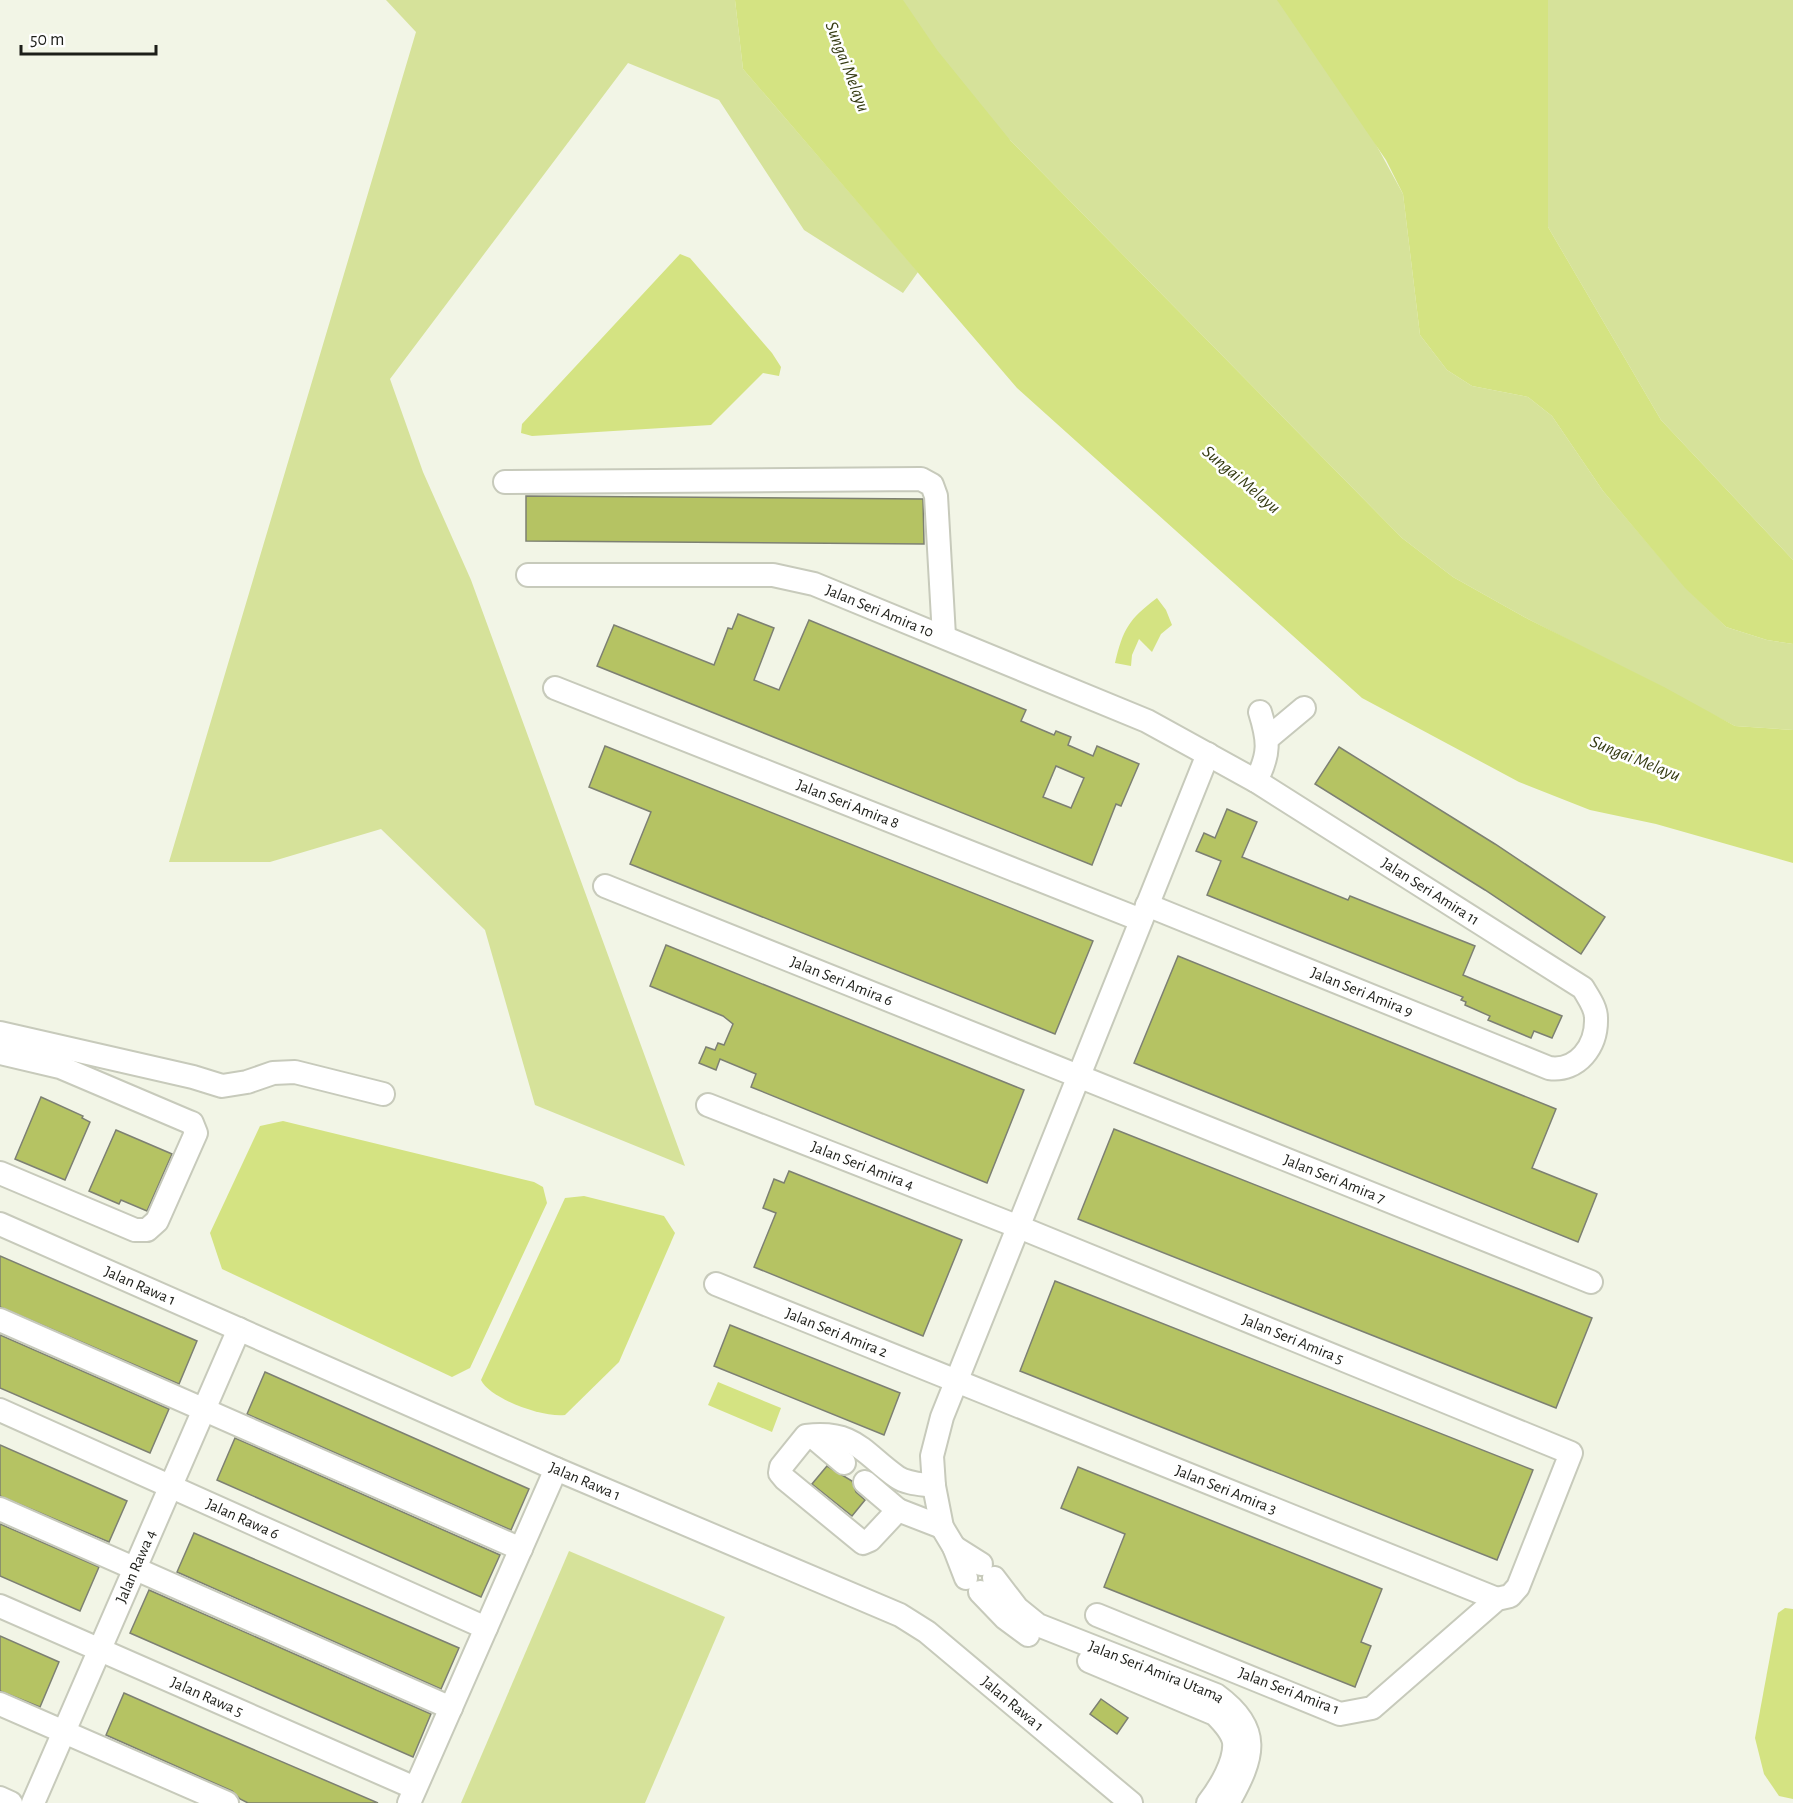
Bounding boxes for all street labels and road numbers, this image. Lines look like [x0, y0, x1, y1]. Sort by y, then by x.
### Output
street label: Jalan Seri Amira 10 [823, 582, 936, 640]
street label: Jalan Seri Amira 8 [794, 776, 901, 831]
street label: Jalan Seri Amira 11 [1379, 855, 1482, 928]
street label: Jalan Seri Amira 6 [788, 953, 895, 1009]
street label: Jalan Seri Amira 9 [1309, 964, 1415, 1020]
street label: Jalan Seri Amira 4 [809, 1138, 916, 1193]
street label: Jalan Seri Amira 7 [1281, 1151, 1388, 1207]
street label: Jalan Rawa 1 [102, 1263, 178, 1308]
street label: Jalan Seri Amira 2 [783, 1305, 890, 1360]
street label: Jalan Seri Amira 5 [1240, 1311, 1346, 1367]
street label: Jalan Rawa 1 [547, 1459, 623, 1503]
street label: Jalan Seri Amira 3 [1173, 1462, 1279, 1517]
street label: Jalan Rawa 6 [204, 1496, 282, 1542]
street label: Jalan Rawa 4 [113, 1527, 159, 1605]
street label: Jalan Seri Amira Utama [1086, 1638, 1227, 1706]
street label: Jalan Seri Amira 1 [1236, 1664, 1342, 1718]
street label: Jalan Rawa 1 [978, 1673, 1047, 1734]
street label: Jalan Rawa 5 [168, 1674, 246, 1720]

